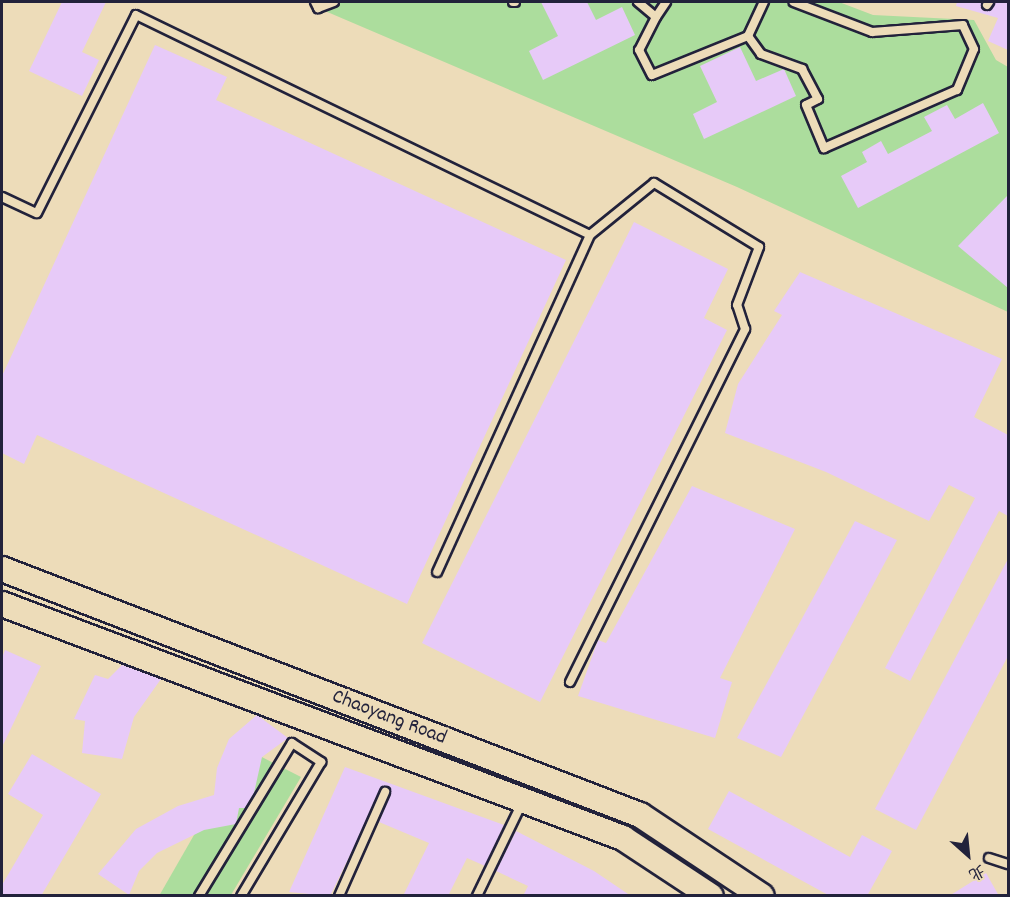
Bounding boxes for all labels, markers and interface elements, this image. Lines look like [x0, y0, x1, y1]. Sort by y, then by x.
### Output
street label: Chaoyang Road [328, 685, 450, 751]
north arrow [938, 825, 998, 885]
text: 北 [964, 858, 989, 885]

